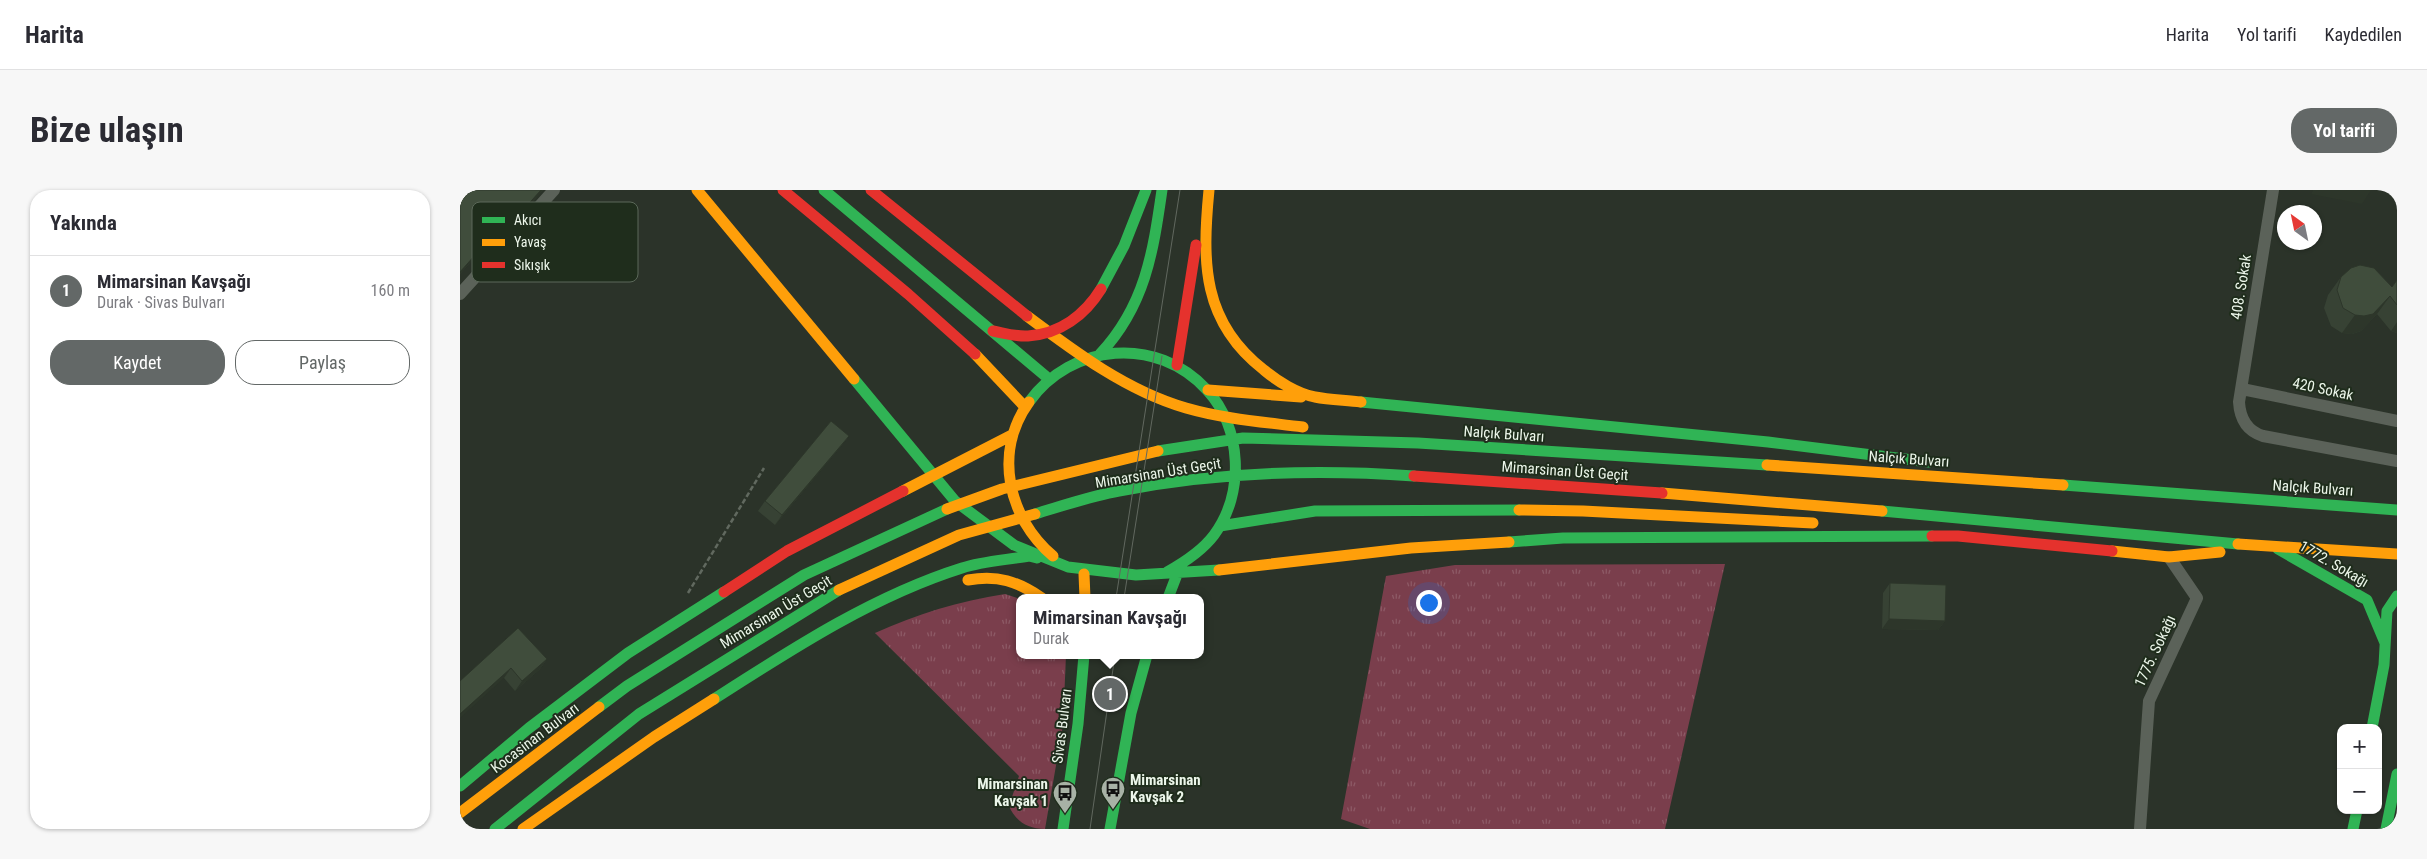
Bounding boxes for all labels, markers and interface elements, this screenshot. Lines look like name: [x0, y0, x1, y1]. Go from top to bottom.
text: Harita: [25, 21, 84, 49]
text: Harita: [2166, 24, 2209, 45]
text: Yol tarifi: [2237, 24, 2297, 45]
text: Kaydedilen: [2325, 24, 2402, 45]
button: Yol tarifi: [2291, 108, 2397, 153]
text: Bize ulaşın: [30, 110, 184, 151]
legend: [472, 202, 638, 282]
north arrow: [2277, 205, 2322, 250]
text: Yakında: [50, 211, 117, 235]
text: Akıcı: [514, 212, 541, 228]
text: Yavaş: [514, 234, 546, 250]
street label: 408. Sokak: [2227, 253, 2255, 321]
text: Sıkışık: [514, 257, 551, 273]
text: Mimarsinan Kavşağı: [97, 270, 251, 293]
text: 1: [62, 281, 70, 300]
text: 160 m: [371, 281, 410, 300]
text: Durak · Sivas Bulvarı: [97, 293, 225, 312]
button: Kaydet: [50, 340, 225, 385]
button: Paylaş: [235, 340, 410, 385]
street label: 420 Sokak: [2291, 374, 2355, 404]
street label: Nalçık Bulvarı: [1463, 422, 1545, 446]
street label: Nalçık Bulvarı: [1868, 447, 1950, 471]
street label: Mimarsinan Üst Geçit: [1094, 454, 1222, 492]
street label: Mimarsinan Üst Geçit: [1501, 458, 1629, 484]
street label: Nalçık Bulvarı: [2272, 476, 2354, 500]
street label: 1772. Sokağı: [2296, 537, 2372, 591]
street label: Mimarsinan Üst Geçit: [717, 572, 835, 652]
your location: [1416, 590, 1442, 616]
popup: [1016, 594, 1204, 659]
text: Mimarsinan Kavşağı: [1033, 606, 1187, 629]
street label: 1775. Sokağı: [2131, 612, 2179, 690]
text: Durak: [1033, 629, 1069, 648]
pin: 1: [1094, 675, 1126, 713]
street label: Sivas Bulvarı: [1048, 687, 1076, 765]
street label: Kocasinan Bulvarı: [487, 699, 583, 777]
map controls: [2337, 724, 2382, 814]
button: +: [2337, 724, 2382, 769]
button: −: [2337, 769, 2382, 814]
place label: Mimarsinan Kavşak 2: [1130, 771, 1201, 806]
place label: Mimarsinan Kavşak 1: [977, 775, 1048, 810]
bus stop icon: Mimarsinan Kavşak 2: [1100, 776, 1126, 810]
bus stop icon: Mimarsinan Kavşak 1: [1052, 780, 1078, 814]

